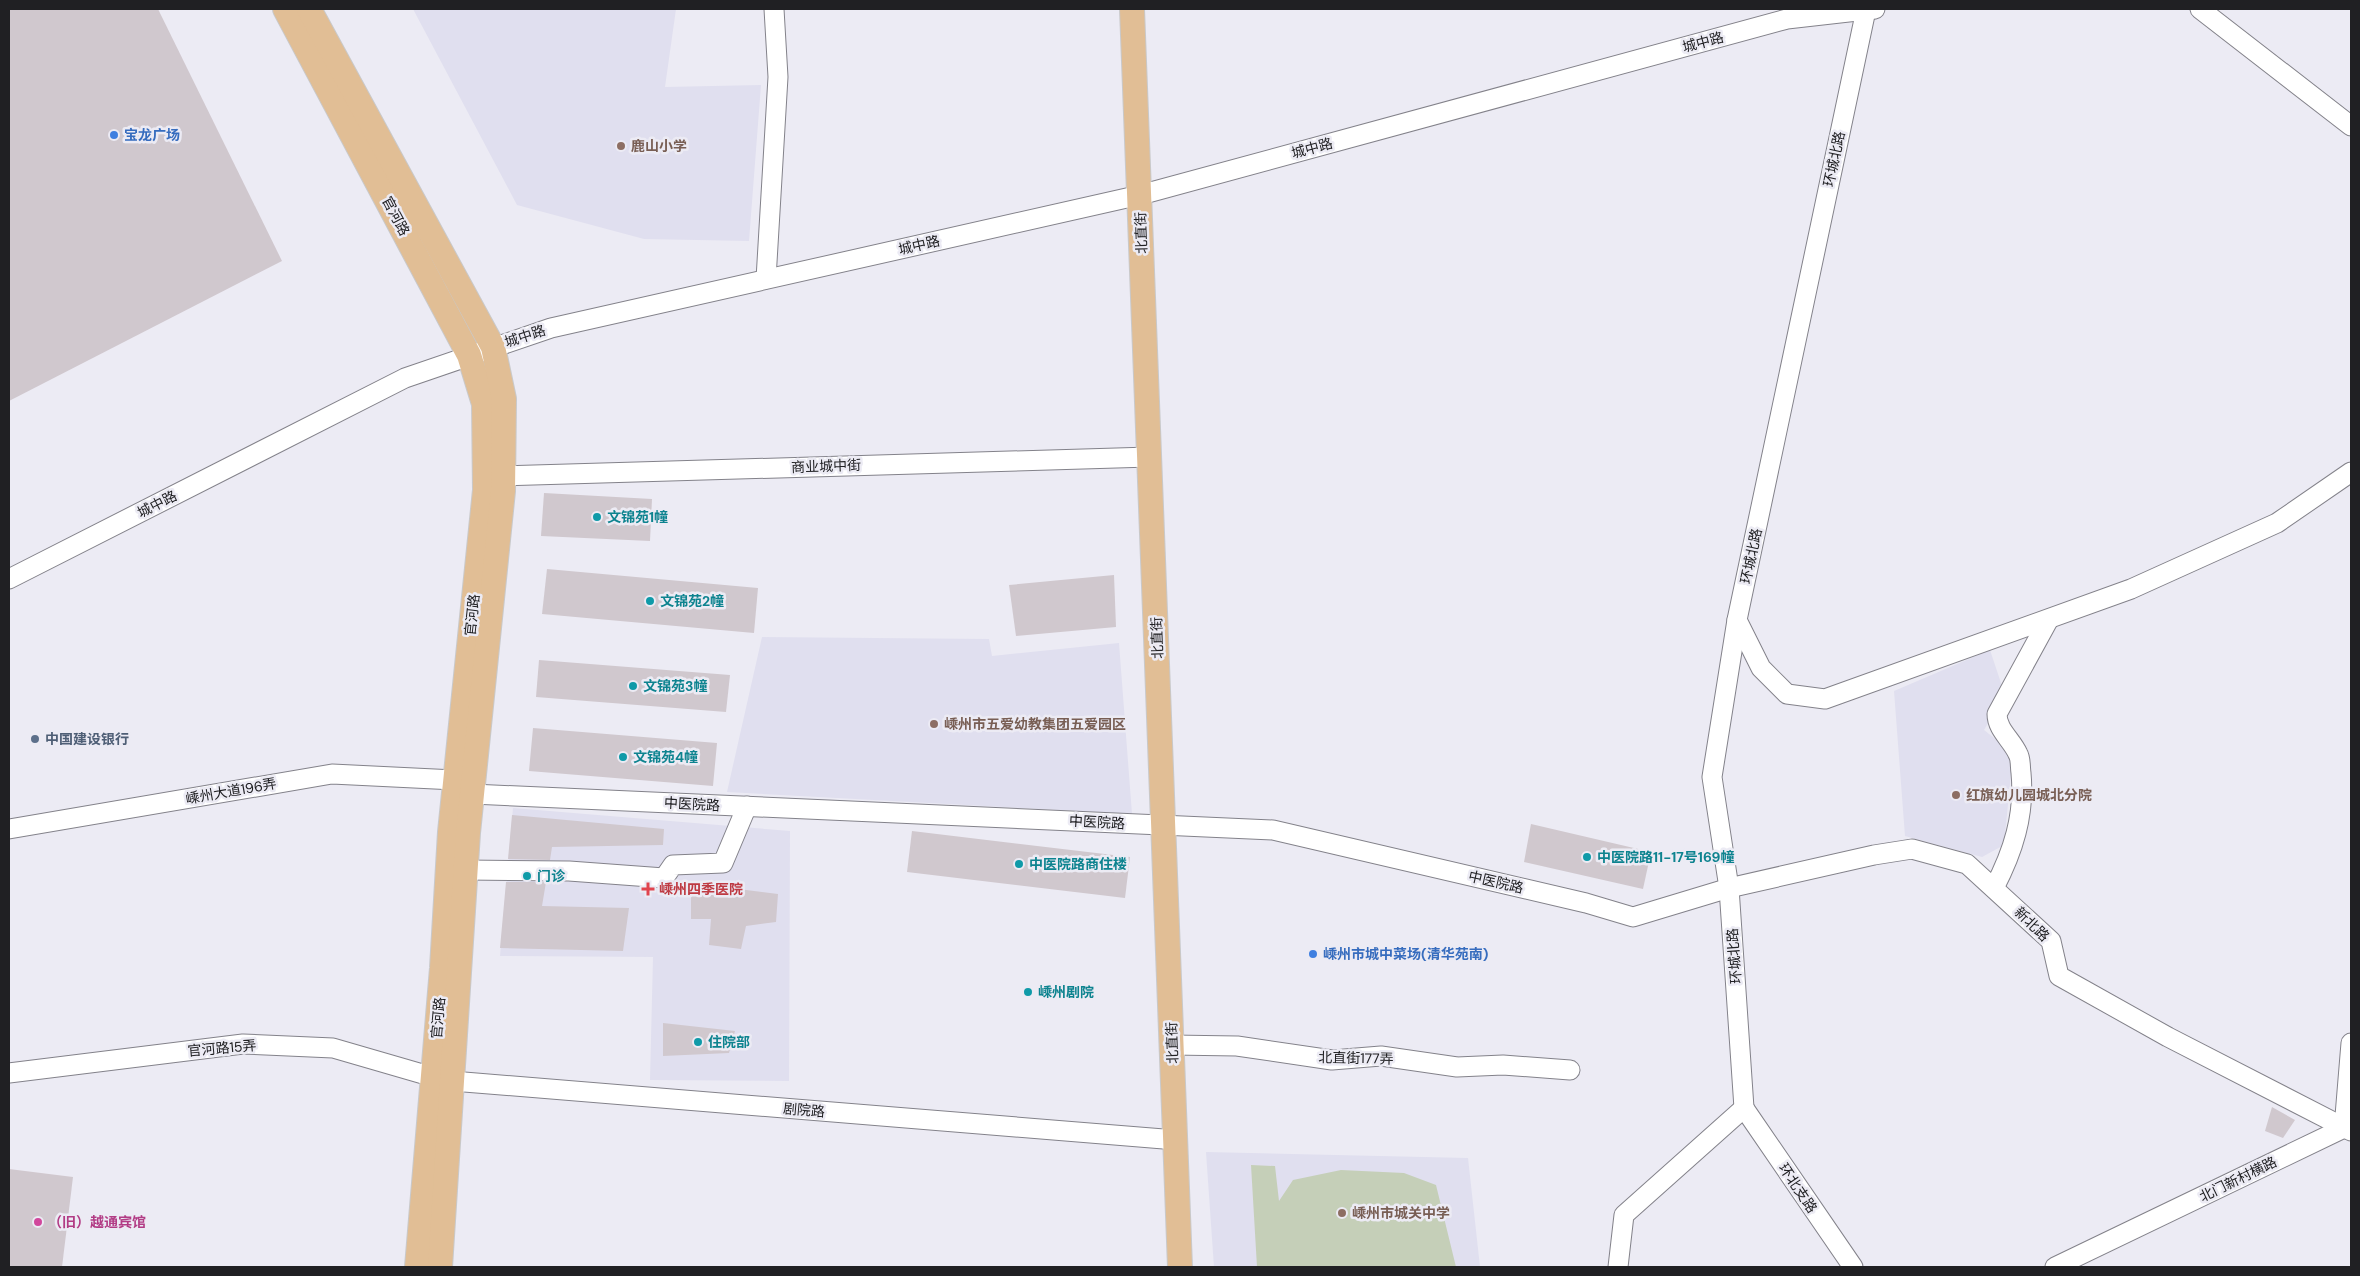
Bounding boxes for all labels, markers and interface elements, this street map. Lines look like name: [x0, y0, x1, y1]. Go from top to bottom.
street label: 城中路: [1680, 28, 1726, 56]
place label: 宝龙广场: [124, 126, 180, 144]
marker: 宝龙广场: [108, 129, 120, 141]
street label: 环城北路: [1819, 130, 1849, 188]
street label: 城中路: [1289, 134, 1335, 162]
place label: 鹿山小学: [631, 137, 687, 155]
marker: 鹿山小学: [615, 140, 627, 152]
street label: 官河路: [378, 193, 414, 239]
street label: 北直街: [1131, 212, 1151, 254]
street label: 城中路: [897, 232, 941, 258]
street label: 城中路: [502, 321, 548, 351]
street label: 商业城中街: [791, 456, 861, 476]
street label: 城中路: [134, 486, 180, 522]
place label: 文锦苑1幢: [607, 508, 668, 526]
marker: 文锦苑1幢: [591, 511, 603, 523]
street label: 环城北路: [1736, 527, 1766, 585]
place label: 文锦苑2幢: [660, 592, 724, 610]
street label: 官河路: [461, 593, 483, 637]
marker: 文锦苑2幢: [644, 595, 656, 607]
street label: 北直街: [1147, 617, 1167, 659]
place label: 文锦苑3幢: [643, 677, 707, 695]
marker: 文锦苑3幢: [627, 680, 639, 692]
place label: 嵊州市五爱幼教集团五爱园区: [944, 715, 1126, 733]
marker: 嵊州市五爱幼教集团五爱园区: [928, 718, 940, 730]
place label: 中国建设银行: [45, 730, 129, 748]
marker: 中国建设银行: [29, 733, 41, 745]
place label: 文锦苑4幢: [633, 748, 698, 766]
marker: 文锦苑4幢: [617, 751, 629, 763]
street label: 嵊州大道196弄: [184, 774, 278, 808]
place label: 红旗幼儿园城北分院: [1966, 786, 2092, 804]
marker: 红旗幼儿园城北分院: [1950, 789, 1962, 801]
street label: 中医院路: [664, 794, 720, 814]
street label: 中医院路: [1069, 812, 1125, 832]
place label: 中医院路11-17号169幢: [1597, 848, 1734, 866]
marker: 中医院路11-17号169幢: [1581, 851, 1593, 863]
place label: 中医院路商住楼: [1029, 855, 1127, 873]
marker: 中医院路商住楼: [1013, 858, 1025, 870]
place label: 门诊: [537, 867, 566, 885]
street label: 中医院路: [1467, 867, 1525, 897]
marker: 门诊: [521, 870, 533, 882]
place label: 嵊州四季医院: [659, 880, 743, 898]
marker: 嵊州四季医院: [641, 882, 655, 896]
street label: 新北路: [2011, 903, 2053, 945]
street label: 环城北路: [1723, 927, 1745, 985]
place label: 嵊州市城中菜场(清华苑南): [1323, 945, 1489, 963]
marker: 嵊州市城中菜场(清华苑南): [1307, 948, 1319, 960]
place label: 嵊州剧院: [1038, 983, 1094, 1001]
marker: 嵊州剧院: [1022, 986, 1034, 998]
street label: 官河路: [427, 996, 449, 1040]
street label: 北直街: [1162, 1022, 1182, 1064]
place label: 住院部: [708, 1033, 750, 1051]
street label: 官河路15弄: [187, 1036, 257, 1060]
marker: 住院部: [692, 1036, 704, 1048]
street label: 北直街177弄: [1318, 1048, 1394, 1068]
street label: 剧院路: [782, 1099, 826, 1121]
street label: 北门新村横路: [2196, 1152, 2280, 1206]
street label: 环北支路: [1775, 1160, 1821, 1216]
place label: 嵊州市城关中学: [1352, 1204, 1450, 1222]
marker: 嵊州市城关中学: [1336, 1207, 1348, 1219]
place label: （旧）越通宾馆: [48, 1213, 146, 1231]
marker: （旧）越通宾馆: [32, 1216, 44, 1228]

